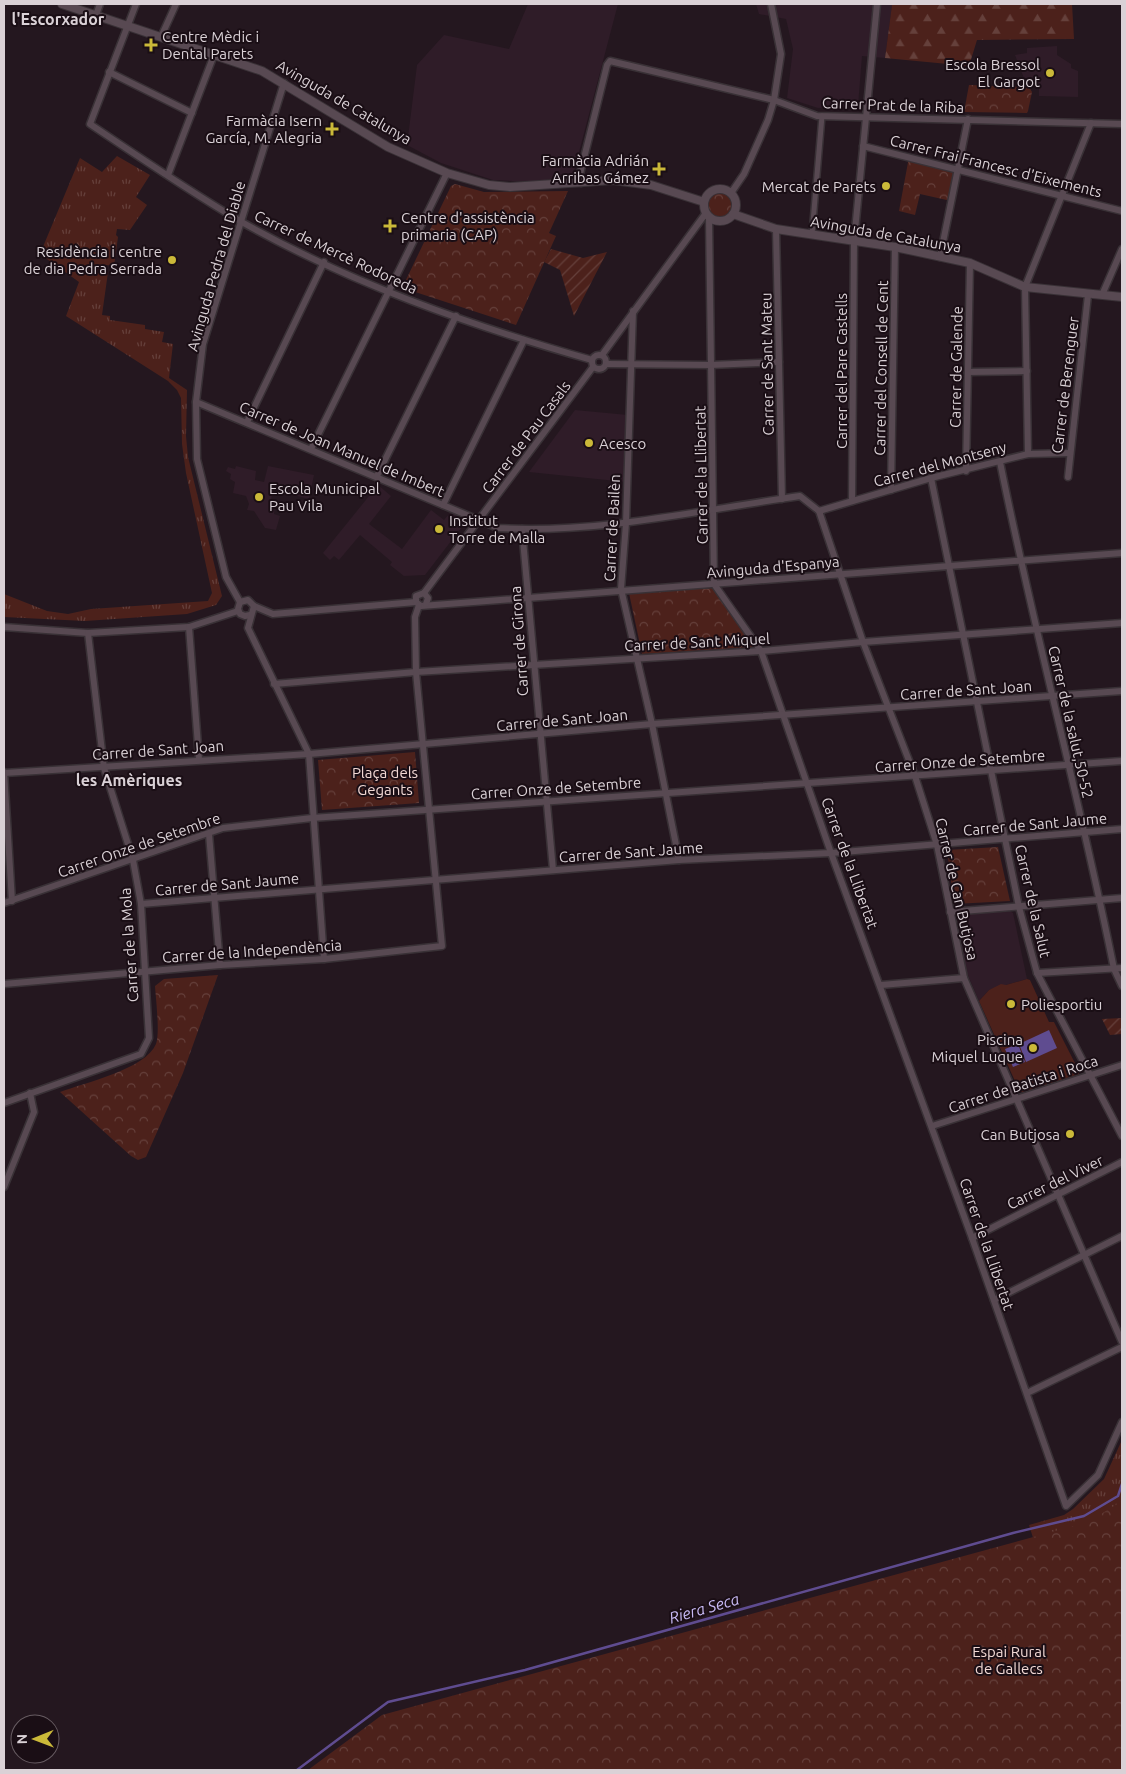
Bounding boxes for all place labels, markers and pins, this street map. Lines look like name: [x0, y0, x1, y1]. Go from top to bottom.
place label: Centre Mèdic i Dental Parets: [162, 28, 259, 62]
marker: Centre Mèdic i Dental Parets: [144, 38, 158, 52]
place label: Escola Bressol El Gargot: [945, 56, 1040, 90]
marker: Escola Bressol El Gargot: [1044, 67, 1056, 79]
place label: Farmàcia Isern García, M. Alegria: [205, 112, 322, 146]
marker: Farmàcia Isern García, M. Alegria: [326, 123, 338, 135]
place label: Farmàcia Adrián Arribas Gámez: [542, 152, 649, 186]
marker: Farmàcia Adrián Arribas Gámez: [653, 163, 665, 175]
place label: Mercat de Parets: [762, 178, 876, 195]
marker: Mercat de Parets: [880, 180, 892, 192]
place label: Centre d'assistència primaria (CAP): [401, 209, 535, 243]
marker: Centre d'assistència primaria (CAP): [383, 219, 397, 233]
place label: Residència i centre de dia Pedra Serrada: [24, 243, 162, 277]
marker: Residència i centre de dia Pedra Serrada: [166, 254, 178, 266]
place label: Acesco: [599, 435, 646, 452]
marker: Acesco: [583, 437, 595, 449]
place label: Escola Municipal Pau Vila: [269, 480, 380, 514]
marker: Escola Municipal Pau Vila: [253, 491, 265, 503]
place label: Institut Torre de Malla: [449, 512, 545, 546]
marker: Institut Torre de Malla: [433, 523, 445, 535]
place label: Poliesportiu: [1021, 996, 1102, 1013]
marker: Poliesportiu: [1005, 998, 1017, 1010]
place label: Piscina Miquel Luque: [932, 1031, 1023, 1065]
marker: Piscina Miquel Luque: [1027, 1042, 1039, 1054]
place label: Can Butjosa: [980, 1126, 1060, 1143]
marker: Can Butjosa: [1064, 1128, 1076, 1140]

